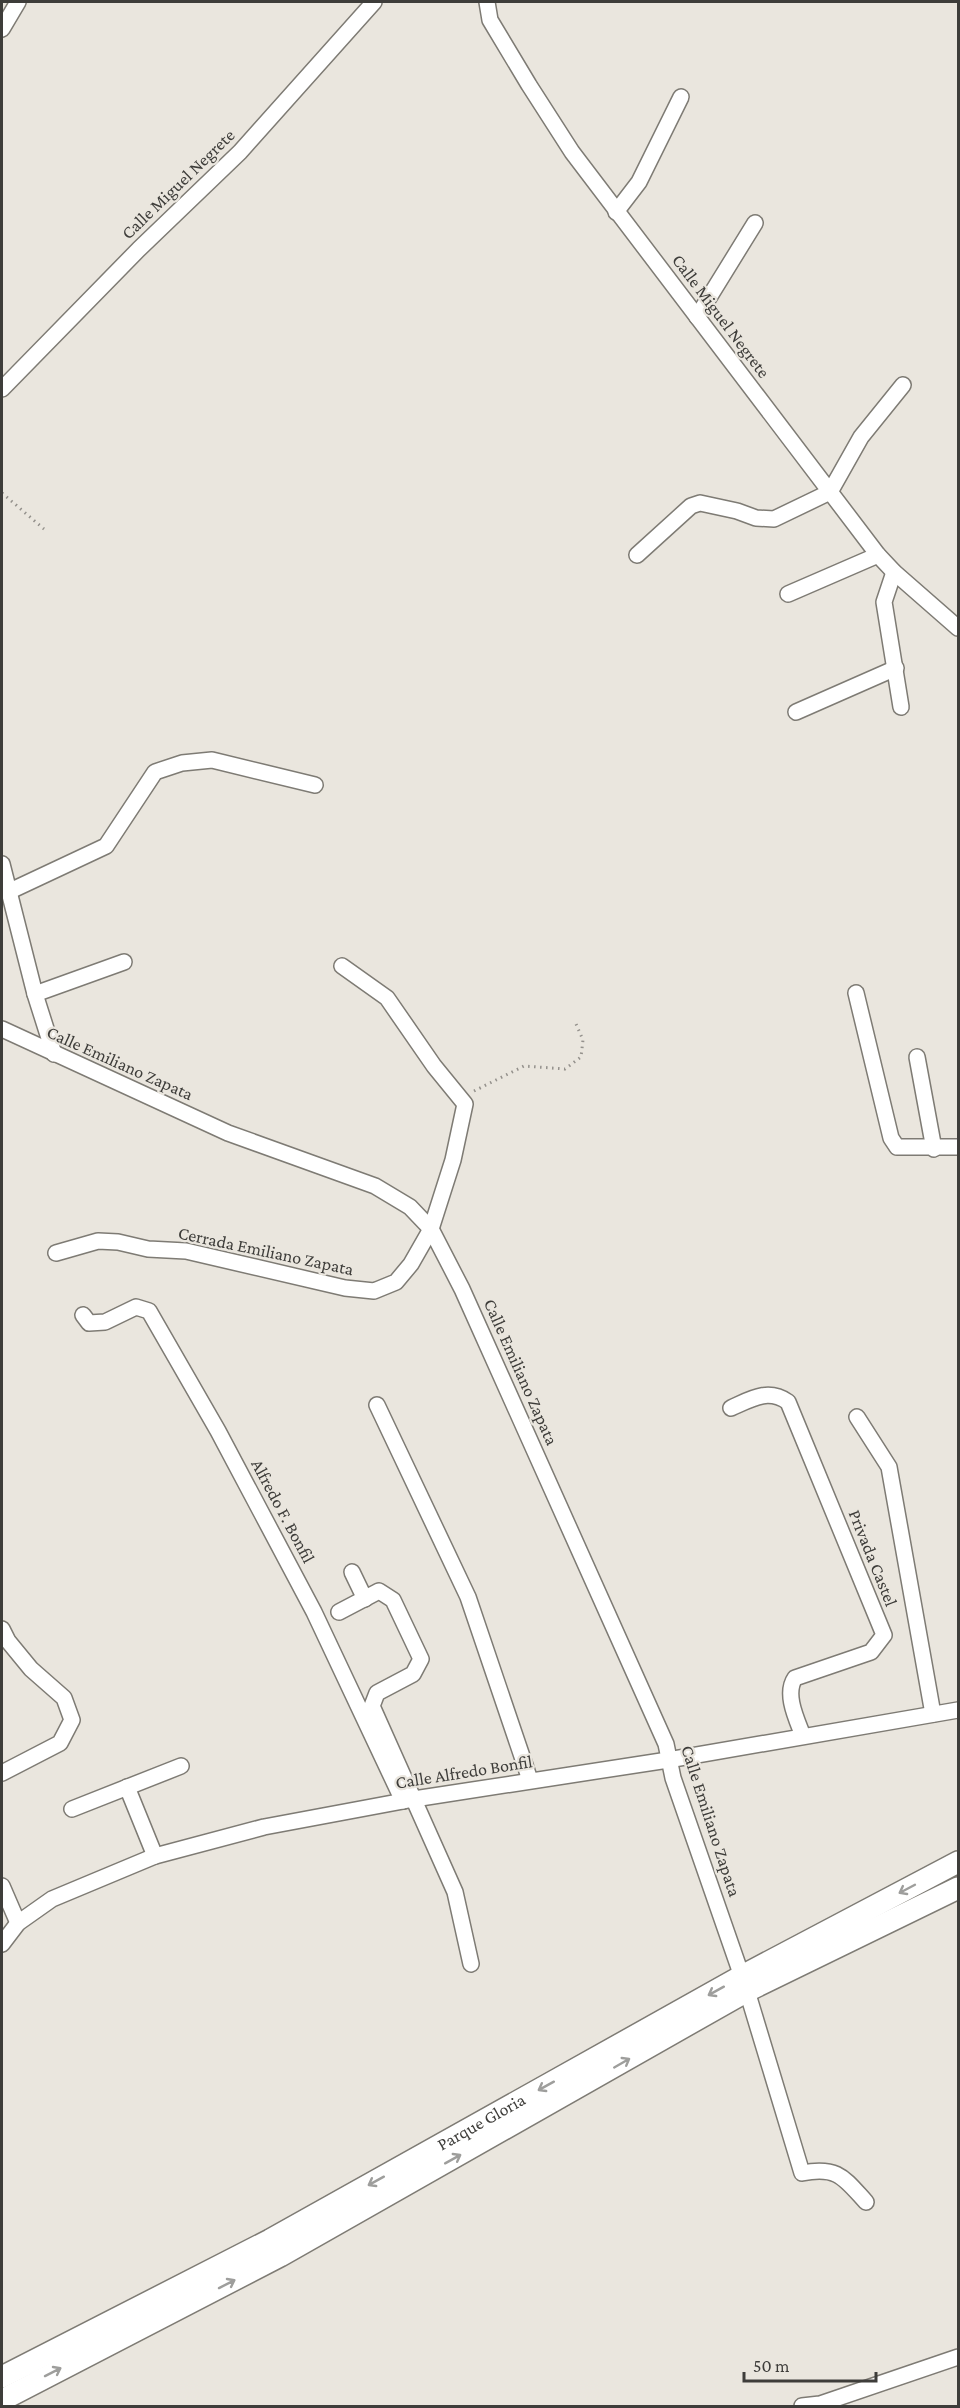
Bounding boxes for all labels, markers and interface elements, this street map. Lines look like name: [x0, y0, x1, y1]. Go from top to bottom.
street label: Calle Miguel Negrete: [117, 125, 239, 243]
street label: Calle Miguel Negrete: [668, 250, 774, 382]
street label: Calle Emiliano Zapata: [44, 1022, 196, 1104]
street label: Cerrada Emiliano Zapata: [176, 1223, 356, 1279]
street label: Calle Emiliano Zapata: [480, 1296, 562, 1448]
street label: Alfredo F. Bonfil: [247, 1456, 319, 1567]
street label: Privada Castel: [845, 1507, 902, 1609]
street label: Calle Emiliano Zapata: [677, 1743, 745, 1899]
street label: Calle Alfredo Bonfil: [394, 1751, 534, 1793]
one-way arrow: [898, 1884, 916, 1895]
one-way arrow: [708, 1985, 725, 1997]
one-way arrow: [613, 2057, 631, 2068]
one-way arrow: [538, 2080, 555, 2092]
street label: Parque Gloria: [434, 2089, 529, 2154]
one-way arrow: [444, 2153, 461, 2165]
one-way arrow: [368, 2175, 385, 2187]
one-way arrow: [217, 2277, 235, 2289]
scale bar: [744, 2345, 876, 2383]
text: 50 m: [753, 2356, 790, 2376]
one-way arrow: [44, 2366, 61, 2378]

